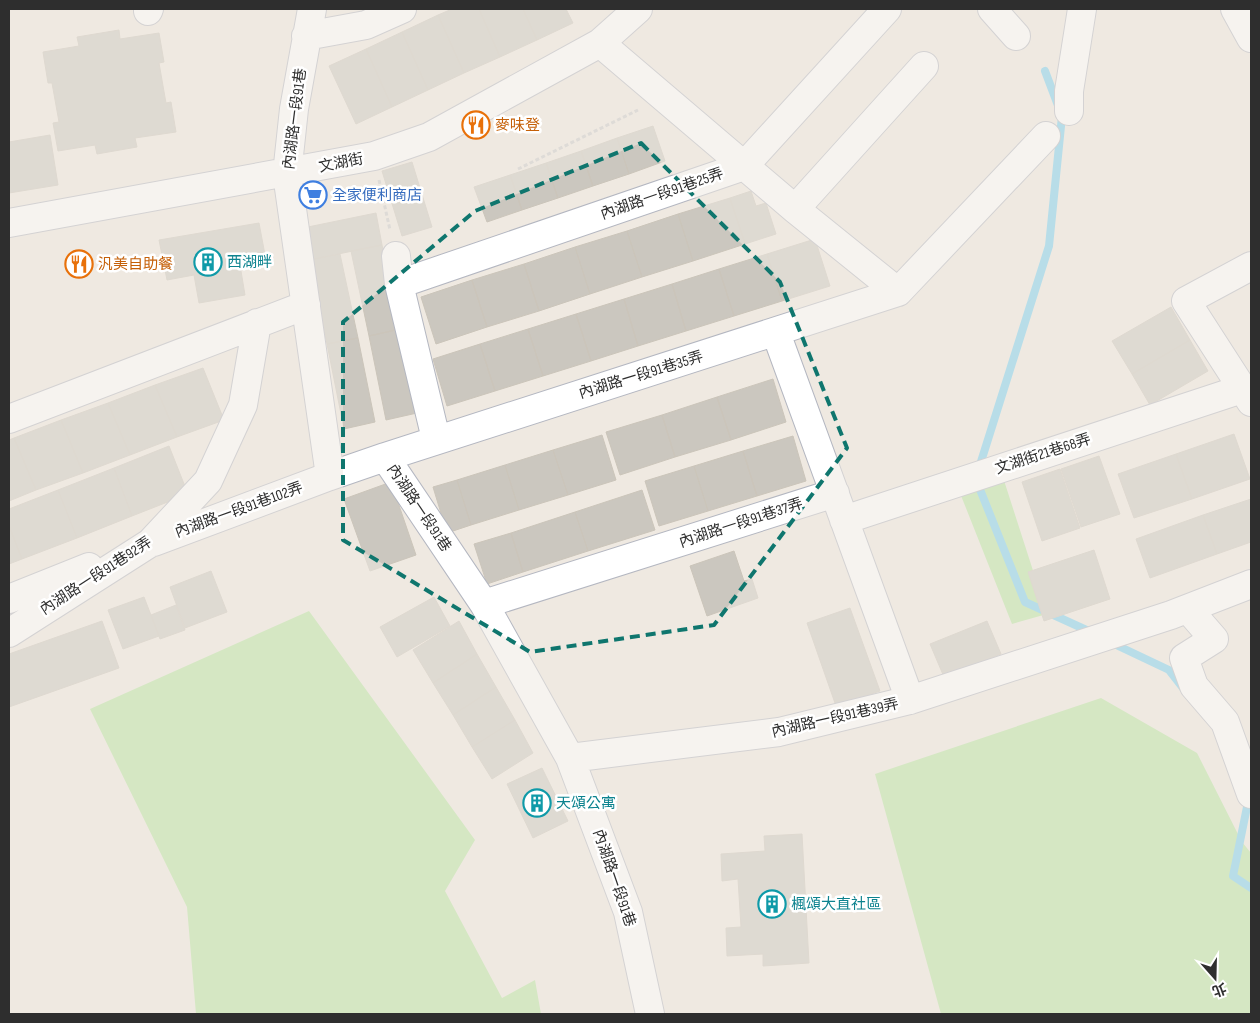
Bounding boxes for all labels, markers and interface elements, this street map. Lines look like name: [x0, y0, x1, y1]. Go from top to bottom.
street label: 內湖路一段91巷: [279, 67, 311, 171]
restaurant icon: 麥味登: [461, 110, 491, 140]
place label: 麥味登: [495, 116, 540, 135]
street label: 文湖街: [317, 149, 365, 177]
street label: 內湖路一段91巷25弄: [598, 164, 726, 224]
supermarket icon: 全家便利商店: [298, 180, 328, 210]
place label: 全家便利商店: [332, 186, 422, 205]
building icon: 西湖畔: [193, 247, 223, 277]
restaurant icon: 汎美自助餐: [64, 249, 94, 279]
place label: 西湖畔: [227, 253, 272, 272]
place label: 汎美自助餐: [98, 255, 173, 274]
street label: 內湖路一段91巷35弄: [576, 347, 706, 403]
street label: 文湖街21巷68弄: [993, 430, 1093, 478]
street label: 內湖路一段91巷: [383, 460, 455, 556]
street label: 內湖路一段91巷102弄: [172, 478, 306, 542]
street label: 內湖路一段91巷37弄: [677, 494, 805, 552]
street label: 內湖路一段91巷92弄: [36, 533, 156, 619]
street label: 內湖路一段91巷39弄: [770, 694, 900, 742]
building icon: 天頌公寓: [522, 788, 552, 818]
place label: 天頌公寓: [556, 794, 616, 813]
street label: 內湖路一段91巷: [588, 827, 640, 929]
building icon: 楓頌大直社區: [757, 889, 787, 919]
place label: 楓頌大直社區: [791, 895, 881, 914]
north arrow: [1190, 953, 1240, 1003]
text: 北: [1210, 979, 1229, 1000]

